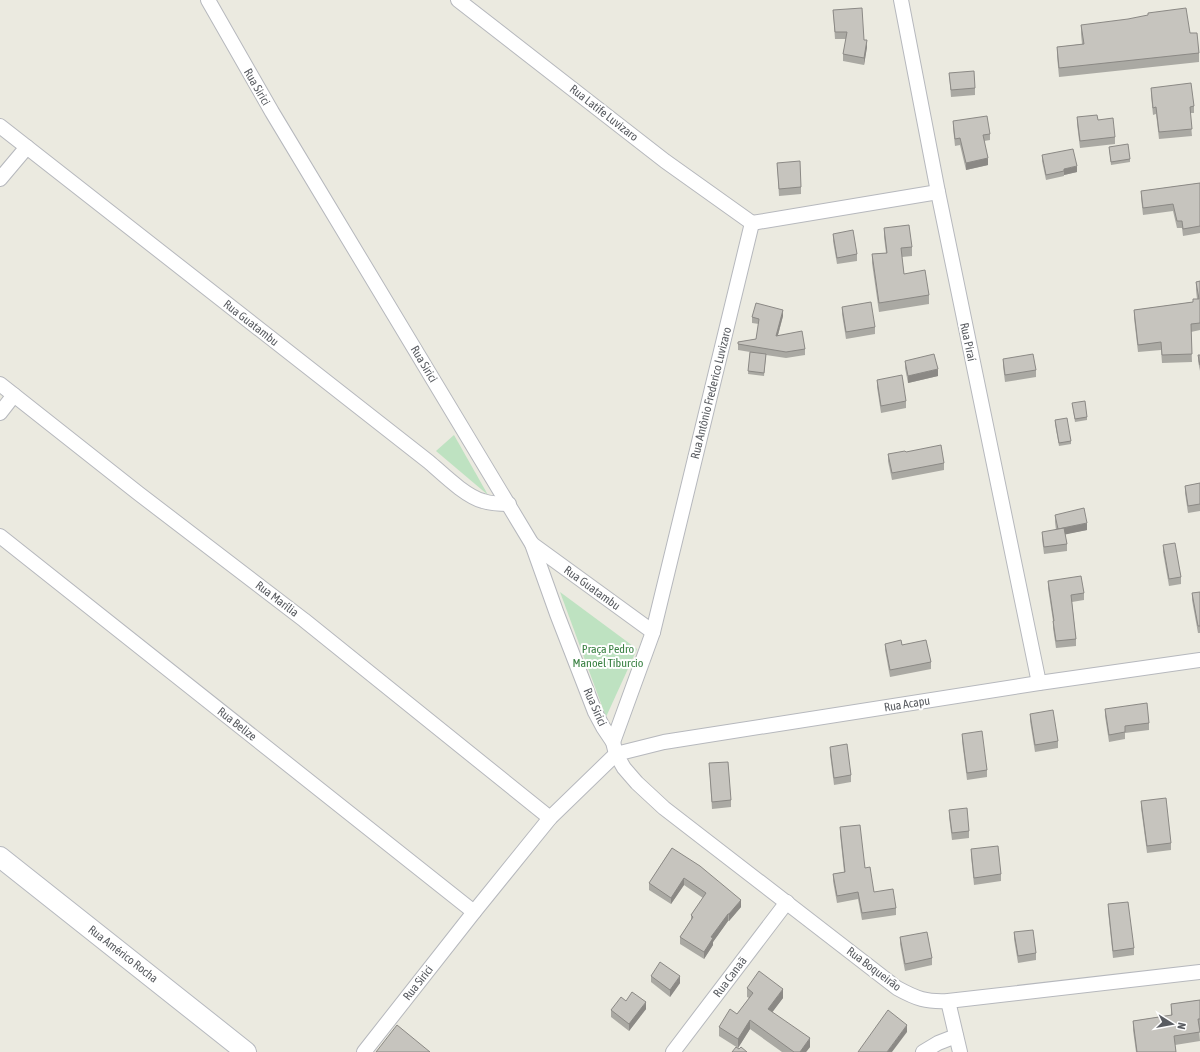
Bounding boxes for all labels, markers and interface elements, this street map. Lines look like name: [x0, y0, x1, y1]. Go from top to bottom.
street label: Rua Sirici: [241, 66, 273, 108]
street label: Rua Latife Luvizaro: [567, 82, 641, 144]
street label: Rua Guatambu: [221, 297, 281, 349]
street label: Rua Piraí: [957, 321, 979, 363]
street label: Rua Antônio Frederico Luvizaro: [688, 325, 734, 460]
street label: Rua Sirici: [408, 343, 440, 385]
street label: Rua Guatambu: [561, 563, 623, 613]
street label: Rua Marília: [253, 578, 301, 620]
park label: Praça Pedro Manoel Tiburcio: [572, 642, 644, 670]
street label: Rua Sirici: [580, 686, 610, 728]
street label: Rua Acapu: [883, 693, 931, 715]
street label: Rua Belize: [215, 704, 259, 744]
street label: Rua Américo Rocha: [85, 922, 161, 986]
street label: Rua Boqueirão: [844, 944, 904, 994]
street label: Rua Canaã: [710, 954, 750, 1000]
street label: Rua Sirici: [400, 963, 436, 1003]
north arrow: [1152, 1004, 1192, 1044]
text: N: [1175, 1022, 1188, 1030]

